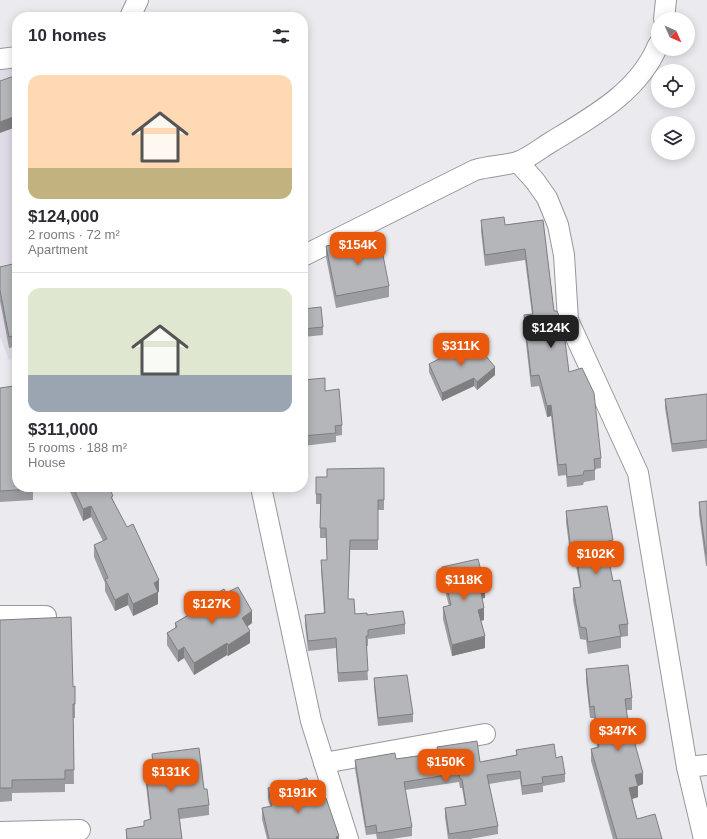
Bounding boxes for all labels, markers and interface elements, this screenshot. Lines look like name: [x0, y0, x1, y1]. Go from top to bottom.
north arrow: [651, 12, 695, 56]
map controls: [651, 12, 695, 160]
icon: filters: [270, 25, 292, 47]
text: 10 homes: [28, 26, 106, 45]
button: locate: [651, 64, 695, 108]
icon: home: [124, 101, 196, 173]
button: layers: [651, 116, 695, 160]
text: $124,000: [28, 207, 99, 226]
text: 2 rooms · 72 m²: [28, 227, 120, 242]
pin: $154K: [330, 232, 386, 266]
text: $154K: [339, 237, 377, 252]
text: Apartment: [28, 242, 88, 257]
icon: home: [124, 314, 196, 386]
pin: $124K: [523, 315, 579, 349]
text: $124K: [532, 320, 570, 335]
pin: $311K: [433, 333, 489, 367]
text: $311K: [442, 338, 480, 353]
text: $311,000: [28, 420, 98, 439]
text: 5 rooms · 188 m²: [28, 440, 127, 455]
text: House: [28, 455, 66, 470]
pin: $102K: [568, 541, 624, 575]
text: $102K: [577, 546, 615, 561]
pin: $118K: [436, 567, 492, 601]
text: $118K: [445, 572, 483, 587]
pin: $127K: [184, 591, 240, 625]
text: $127K: [193, 596, 231, 611]
pin: $347K: [590, 718, 646, 752]
text: $347K: [599, 723, 637, 738]
pin: $150K: [418, 749, 474, 783]
text: $150K: [427, 754, 465, 769]
pin: $131K: [143, 759, 199, 793]
text: $131K: [152, 764, 190, 779]
pin: $191K: [270, 780, 326, 814]
text: $191K: [279, 785, 317, 800]

